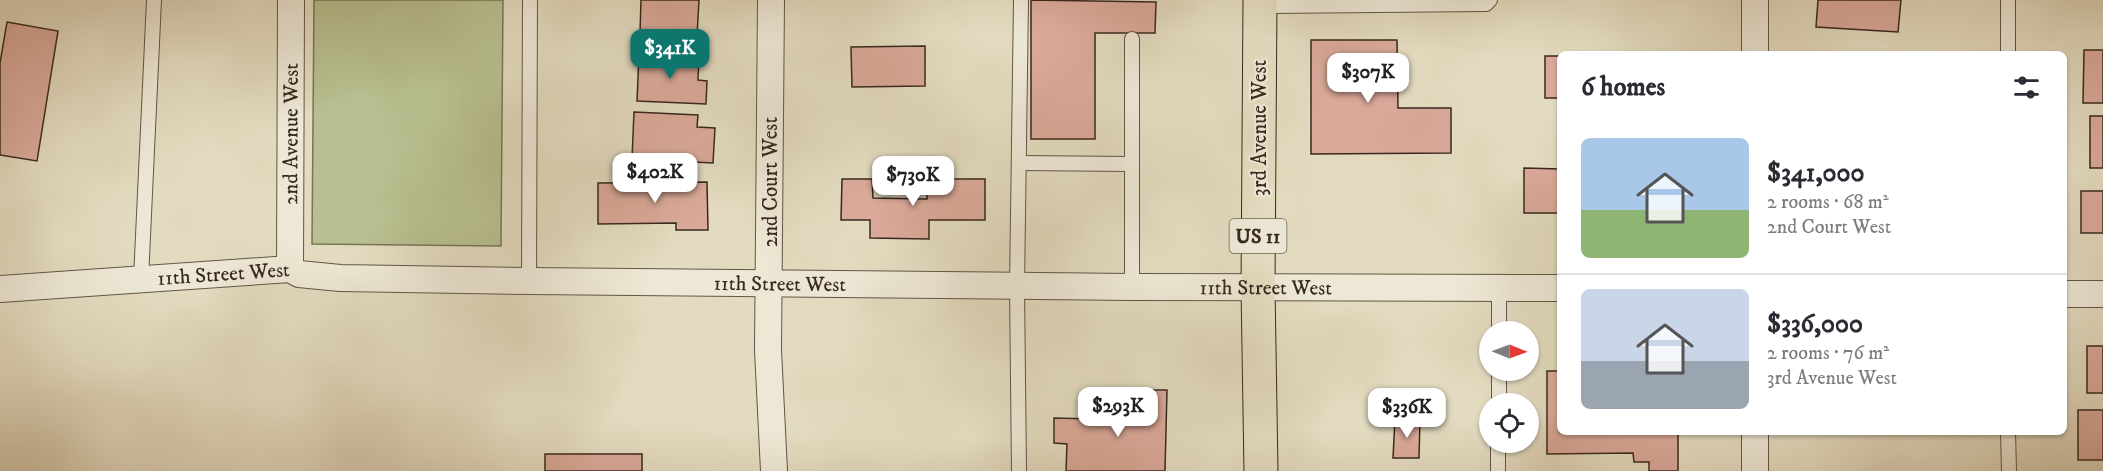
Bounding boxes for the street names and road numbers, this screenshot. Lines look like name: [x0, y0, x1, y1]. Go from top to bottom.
street label: 3rd Avenue West: [1247, 60, 1273, 196]
street label: 2nd Avenue West: [278, 63, 305, 205]
street label: 2nd Court West: [758, 117, 784, 247]
road number: US 11: [1230, 219, 1286, 253]
street label: 11th Street West: [156, 257, 291, 292]
street label: 11th Street West: [713, 271, 846, 298]
street label: 11th Street West: [1199, 275, 1332, 301]

